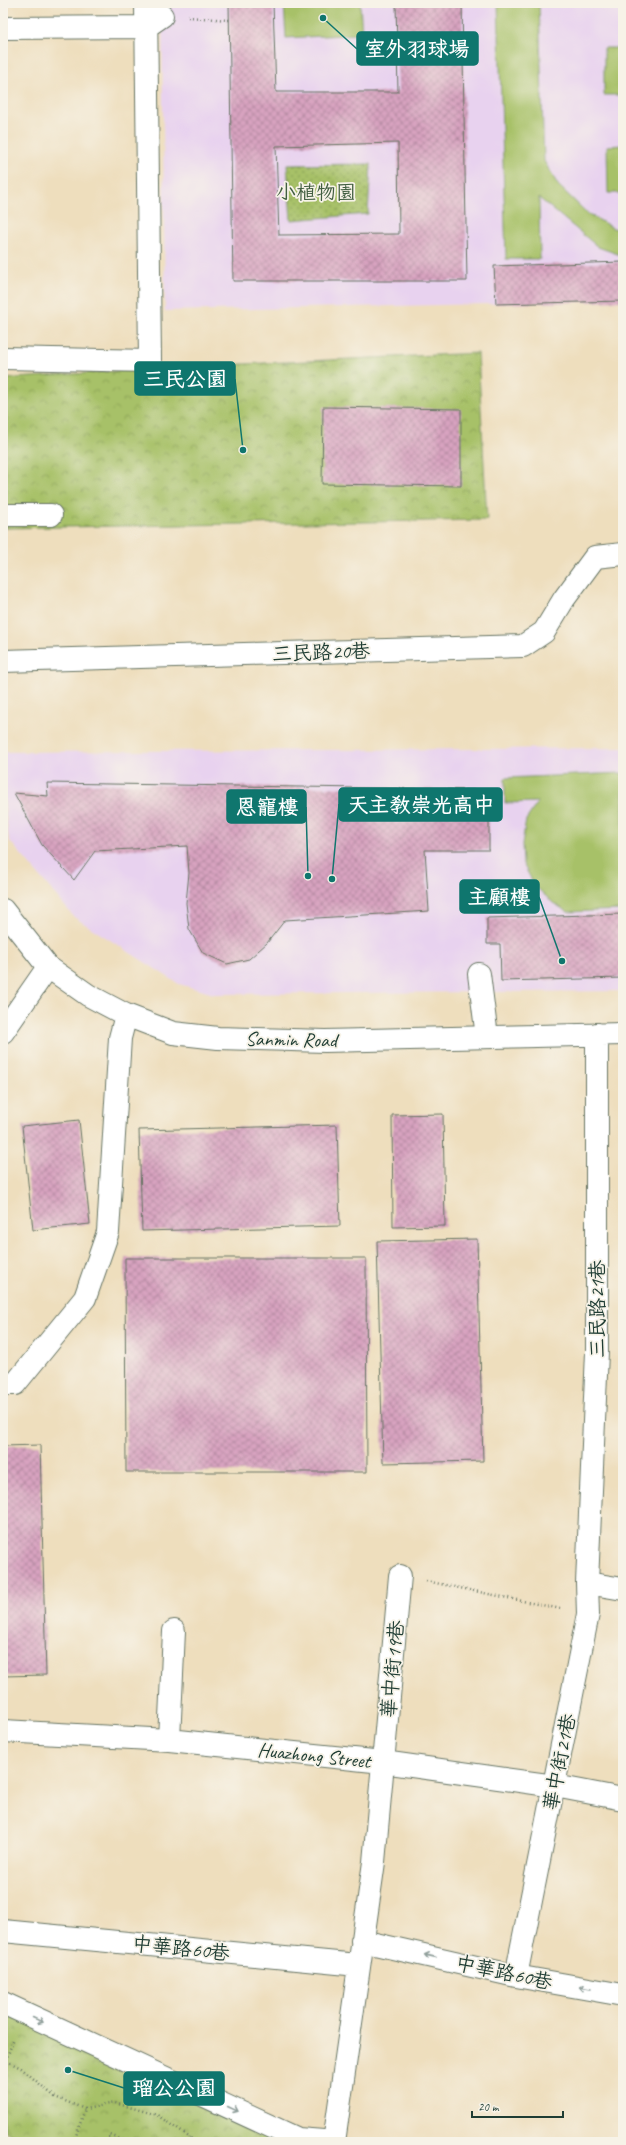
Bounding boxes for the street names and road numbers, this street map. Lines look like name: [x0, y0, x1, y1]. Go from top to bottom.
street label: 三民路20巷: [272, 638, 371, 667]
street label: Sanmin Road: [245, 1026, 340, 1053]
street label: 三民路21巷: [585, 1259, 610, 1358]
street label: 華中街19巷: [376, 1618, 409, 1719]
street label: 華中街21巷: [538, 1711, 581, 1813]
street label: Huazhong Street: [256, 1737, 374, 1774]
street label: 中華路60巷: [131, 1931, 232, 1966]
street label: 中華路60巷: [453, 1950, 555, 1995]

